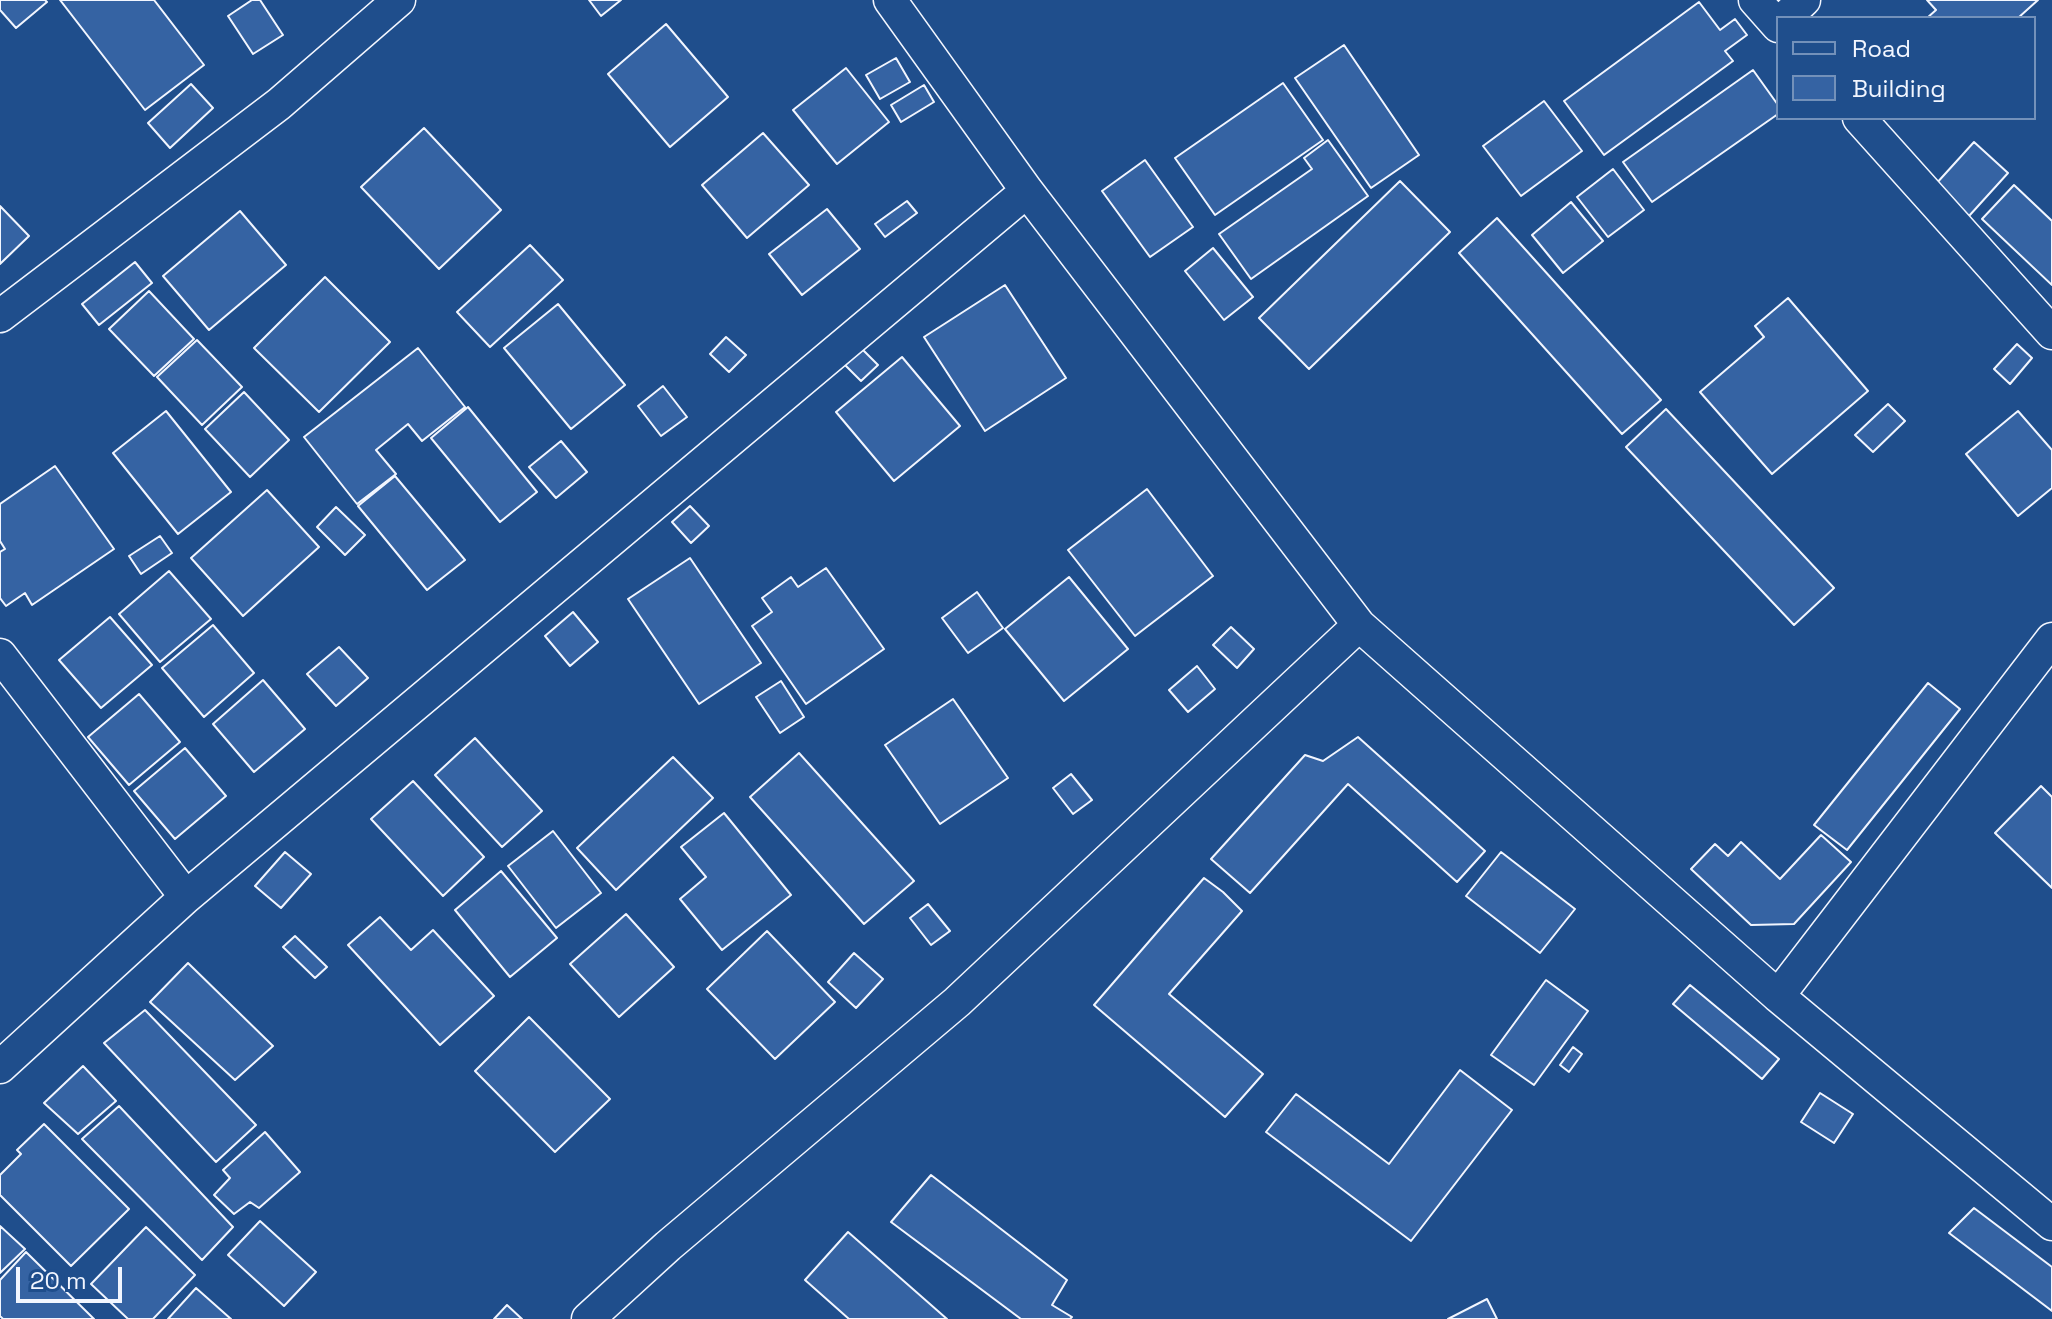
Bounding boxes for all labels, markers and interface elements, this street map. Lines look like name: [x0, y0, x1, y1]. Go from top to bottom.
legend: [1776, 16, 2036, 120]
text: Road: [1852, 33, 1911, 64]
text: Building: [1852, 73, 1946, 104]
scale bar: [20, 1251, 126, 1301]
text: 20 m: [30, 1265, 87, 1296]

